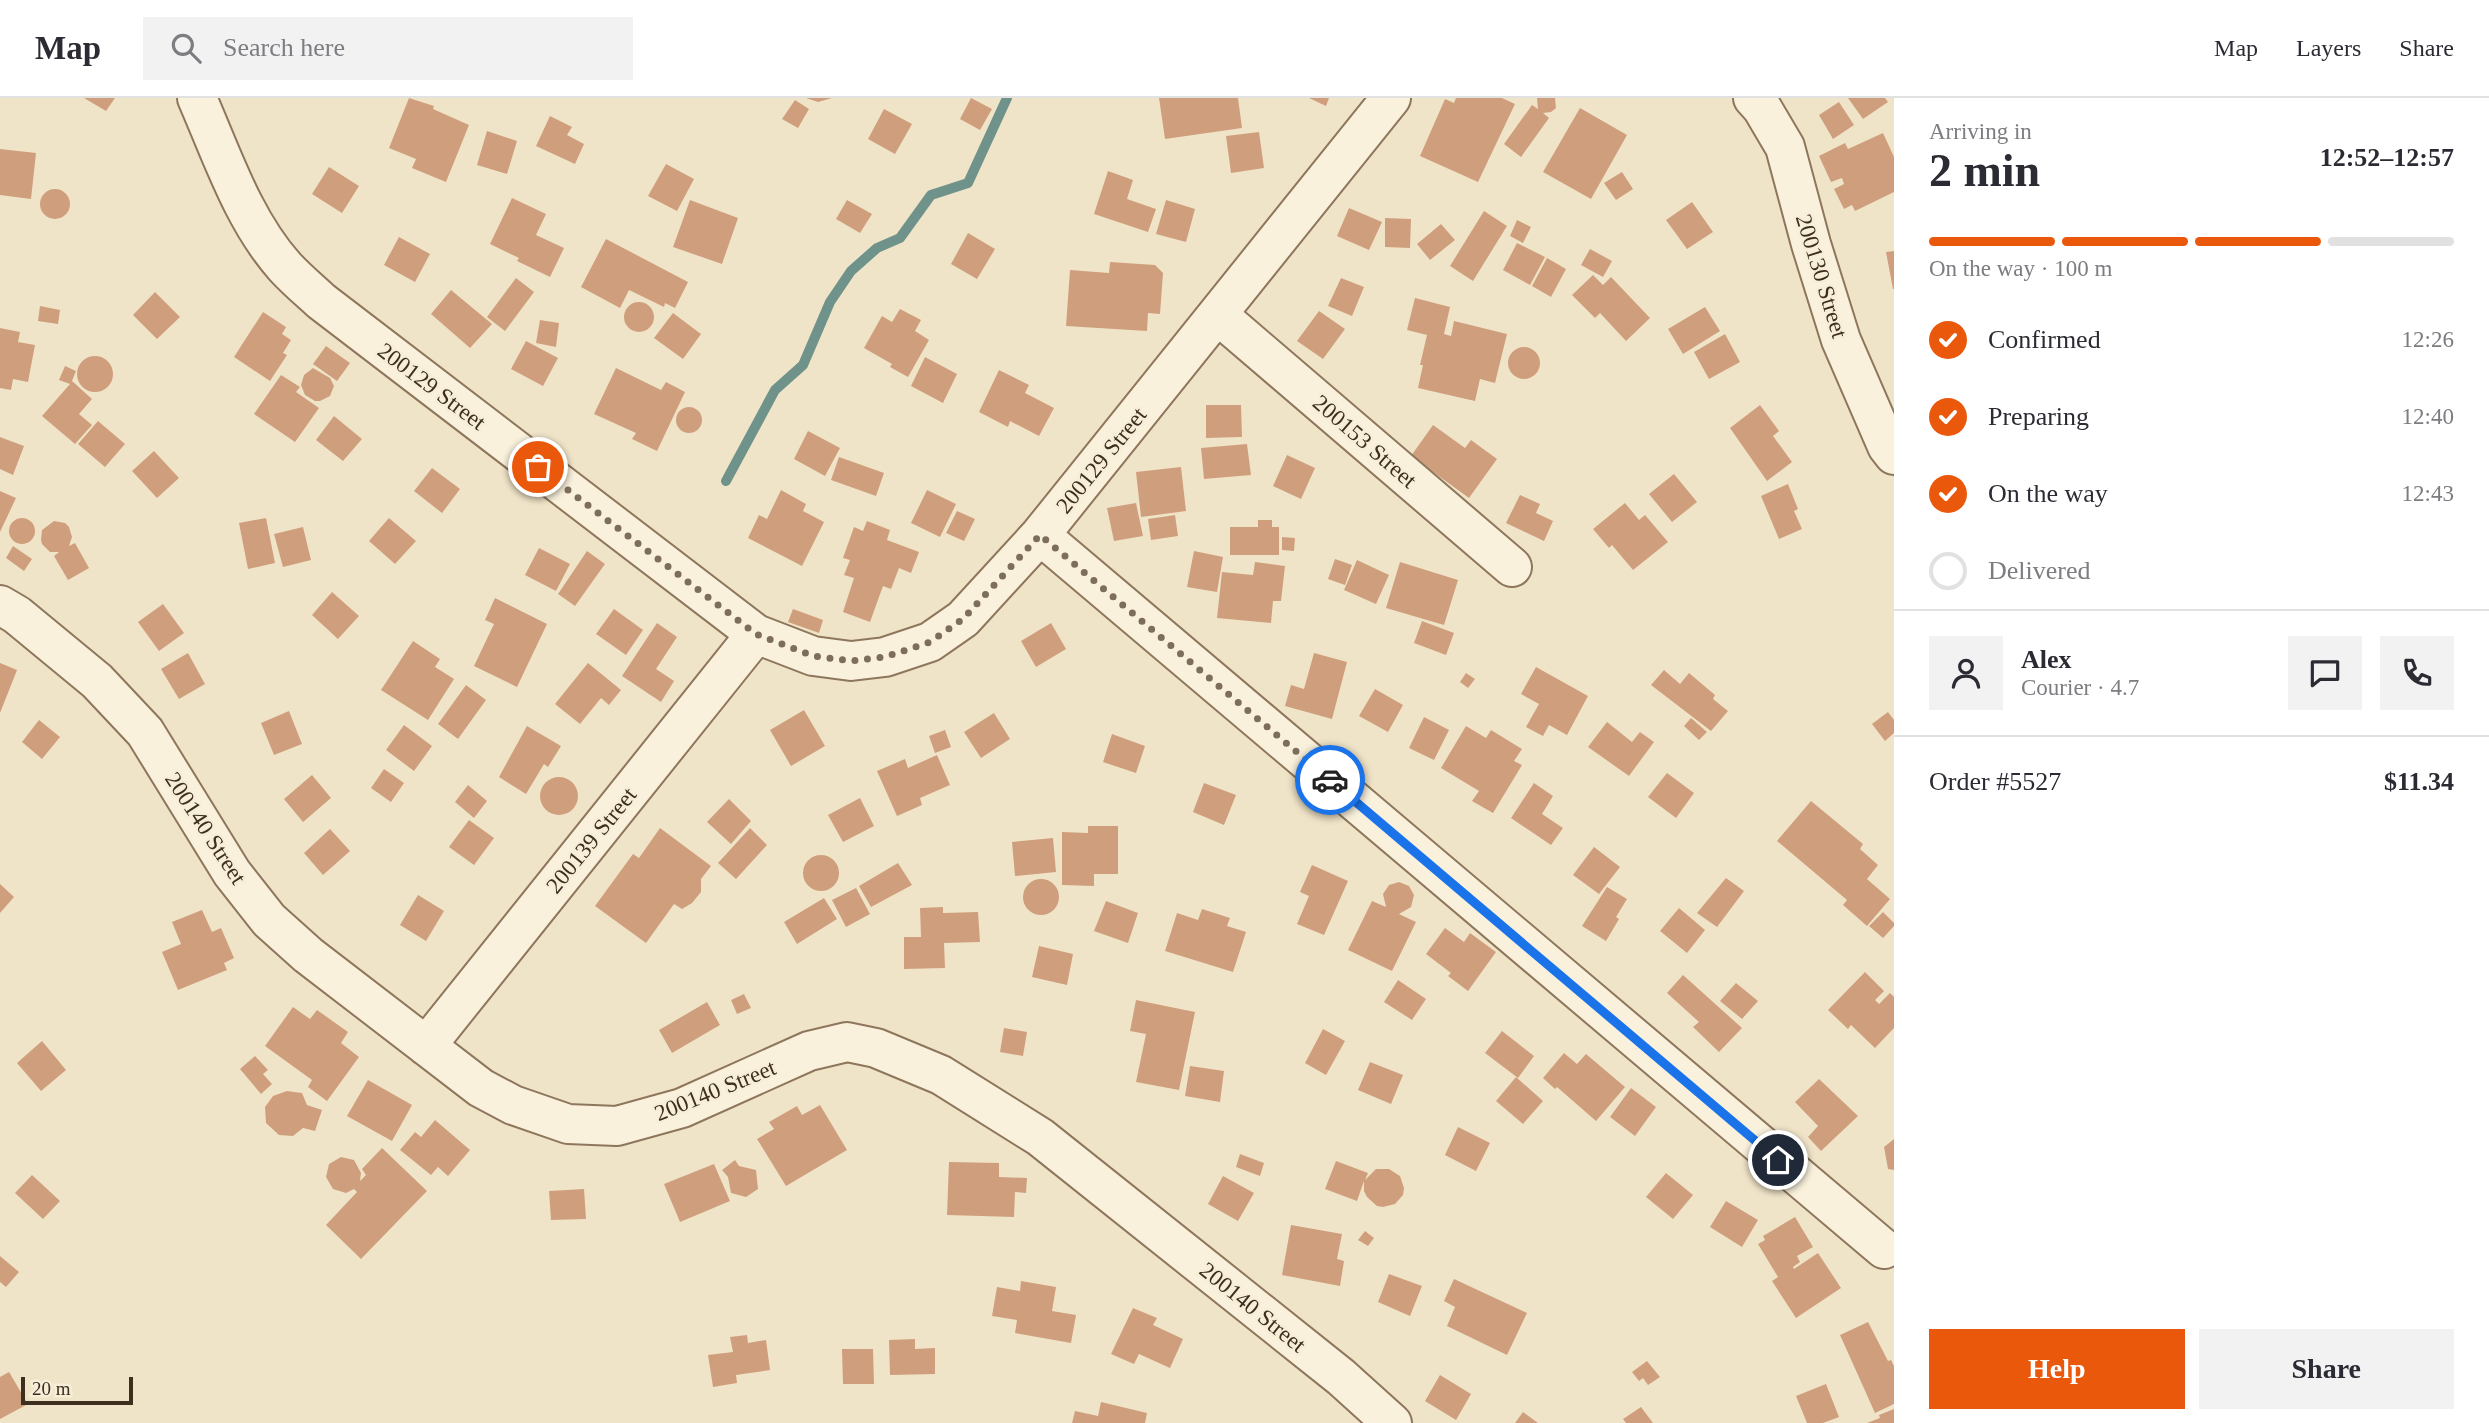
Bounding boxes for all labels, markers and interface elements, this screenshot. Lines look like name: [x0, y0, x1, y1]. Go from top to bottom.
search box: [143, 17, 633, 80]
icon: search: [167, 29, 205, 67]
text: Map: [35, 30, 101, 66]
text: Search here: [223, 33, 345, 62]
text: Map: [2214, 35, 2258, 61]
text: Layers: [2296, 35, 2361, 61]
text: Share: [2399, 35, 2454, 61]
text: Arriving in: [1929, 119, 2032, 144]
text: 12:52–12:57: [2320, 143, 2454, 172]
text: 2 min: [1929, 145, 2040, 196]
street label: 200130 Street: [1791, 211, 1852, 342]
text: On the way · 100 m: [1929, 256, 2112, 281]
icon: check: [1929, 321, 1967, 359]
text: Confirmed: [1988, 325, 2101, 354]
text: 12:26: [2402, 327, 2454, 352]
street label: 200129 Street: [373, 338, 491, 435]
street label: 200153 Street: [1308, 390, 1422, 493]
icon: check: [1929, 398, 1967, 436]
street label: 200129 Street: [1051, 402, 1152, 518]
text: Preparing: [1988, 402, 2089, 431]
text: 12:40: [2402, 404, 2454, 429]
pin: [508, 437, 568, 497]
icon: bag: [519, 448, 557, 486]
icon: check: [1929, 475, 1967, 513]
text: On the way: [1988, 479, 2108, 508]
text: 12:43: [2402, 481, 2454, 506]
text: Delivered: [1988, 556, 2091, 585]
button: person: [1929, 636, 2003, 710]
button: chat: [2288, 636, 2362, 710]
button: phone: [2380, 636, 2454, 710]
text: Alex: [2021, 645, 2072, 674]
text: Courier · 4.7: [2021, 675, 2139, 700]
courier: [1295, 745, 1365, 815]
icon: car: [1311, 761, 1349, 799]
text: Order #5527: [1929, 767, 2061, 796]
text: $11.34: [2384, 767, 2454, 796]
street label: 200140 Street: [160, 768, 251, 889]
street label: 200139 Street: [541, 782, 642, 898]
street label: 200140 Street: [651, 1055, 780, 1126]
pin: [1748, 1130, 1808, 1190]
icon: home: [1759, 1141, 1797, 1179]
street label: 200140 Street: [1195, 1257, 1311, 1358]
button: Help: [1929, 1329, 2185, 1409]
button: Share: [2199, 1329, 2454, 1409]
scale bar: [21, 1374, 133, 1406]
text: 20 m: [32, 1378, 71, 1399]

